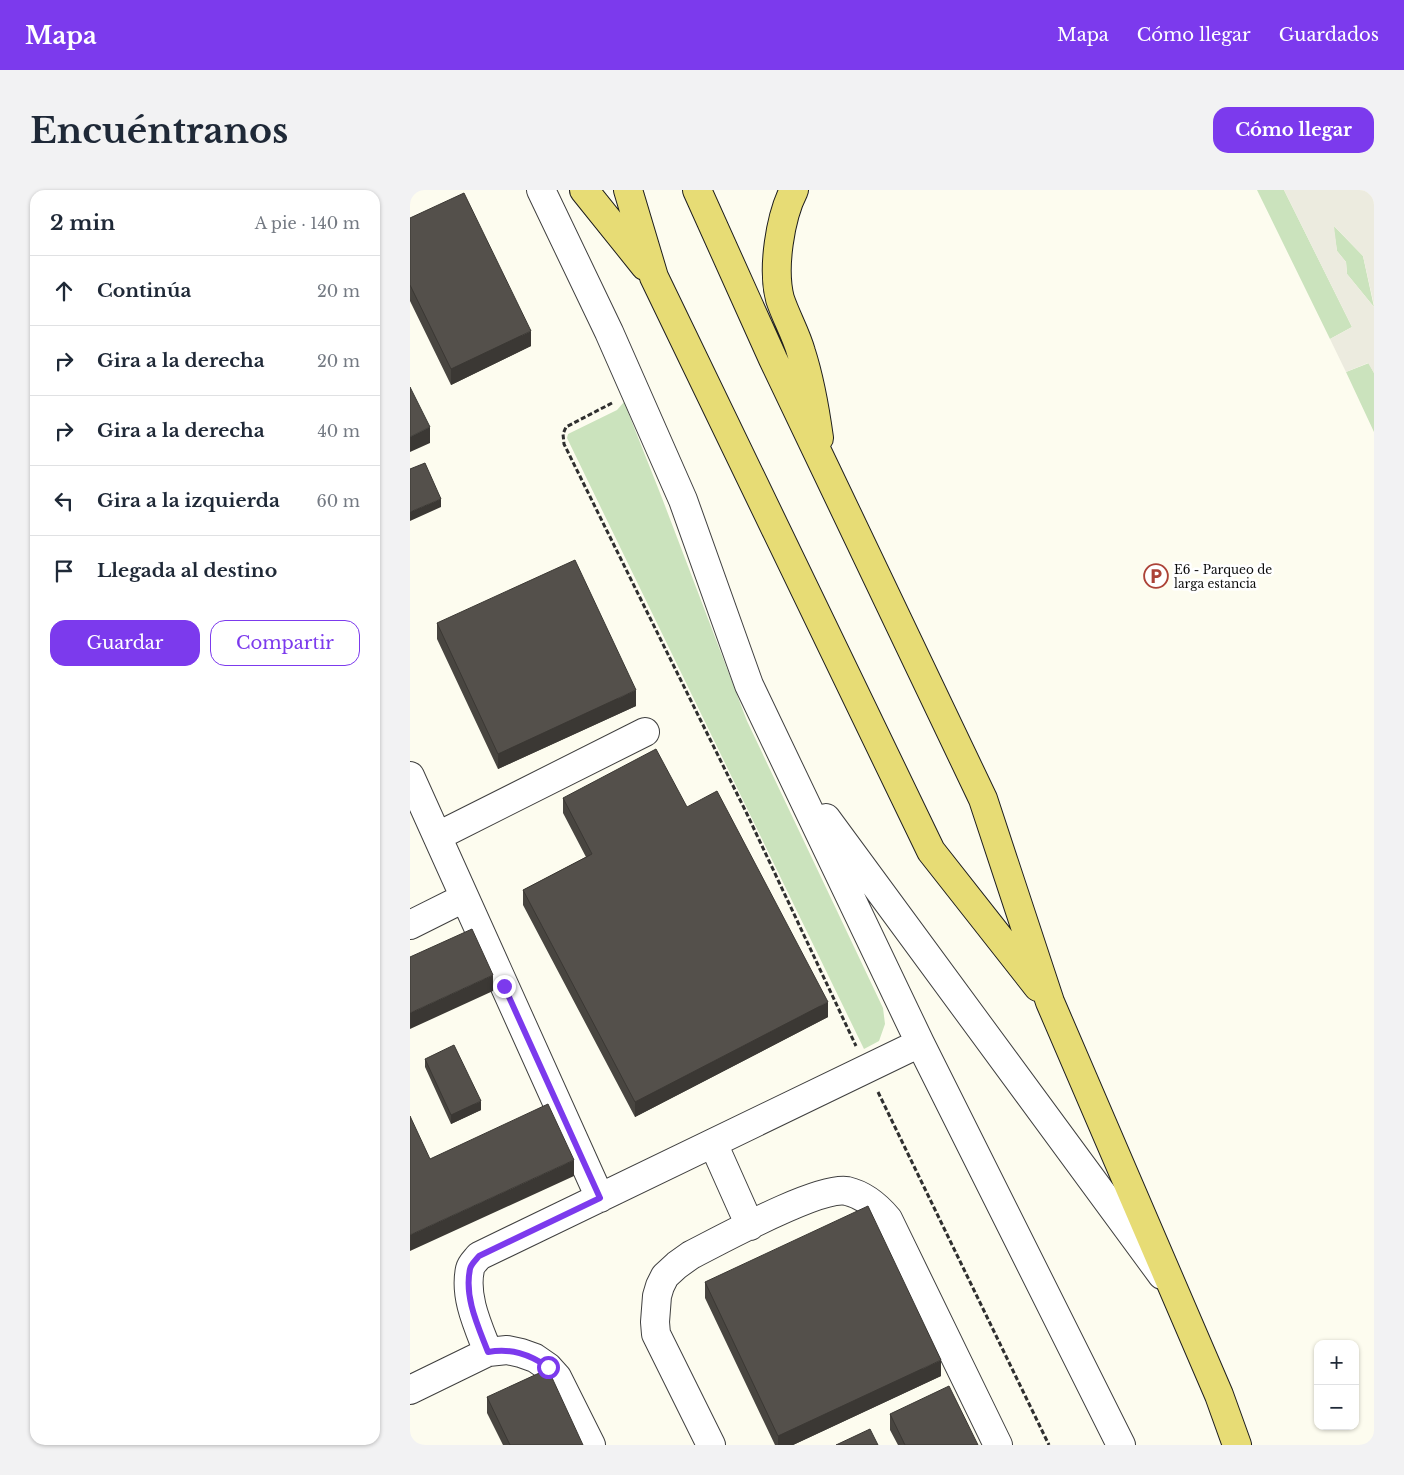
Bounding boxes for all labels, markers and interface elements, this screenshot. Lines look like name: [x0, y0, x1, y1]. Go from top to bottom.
text: Mapa: [25, 21, 97, 50]
text: Mapa: [1057, 24, 1109, 46]
text: Cómo llegar: [1137, 24, 1251, 46]
text: Guardados: [1279, 24, 1379, 46]
button: Cómo llegar: [1213, 107, 1374, 153]
text: Encuéntranos: [30, 109, 288, 152]
text: 2 min: [50, 210, 115, 236]
text: A pie · 140 m: [255, 213, 360, 233]
icon: ahead: [50, 277, 78, 305]
text: Continúa: [97, 279, 191, 302]
text: 20 m: [317, 281, 360, 301]
icon: right: [50, 347, 78, 375]
text: Gira a la derecha: [97, 349, 265, 372]
text: 20 m: [317, 351, 360, 371]
icon: right: [50, 417, 78, 445]
text: Gira a la derecha: [97, 419, 265, 442]
text: 40 m: [317, 421, 360, 441]
icon: left: [50, 487, 78, 515]
text: Gira a la izquierda: [97, 489, 280, 512]
text: 60 m: [317, 491, 360, 511]
icon: arrive: [50, 557, 78, 585]
text: Llegada al destino: [97, 559, 277, 582]
place label: E6 - Parqueo de larga estancia: [1174, 562, 1272, 591]
parking icon: E6 - Parqueo de larga estancia: [1143, 563, 1169, 589]
button: Guardar: [50, 620, 200, 666]
button: Compartir: [210, 620, 360, 666]
route end: [493, 975, 516, 998]
map controls: [1314, 1340, 1359, 1430]
button: +: [1314, 1340, 1359, 1385]
route start: [537, 1356, 560, 1379]
button: −: [1314, 1385, 1359, 1430]

